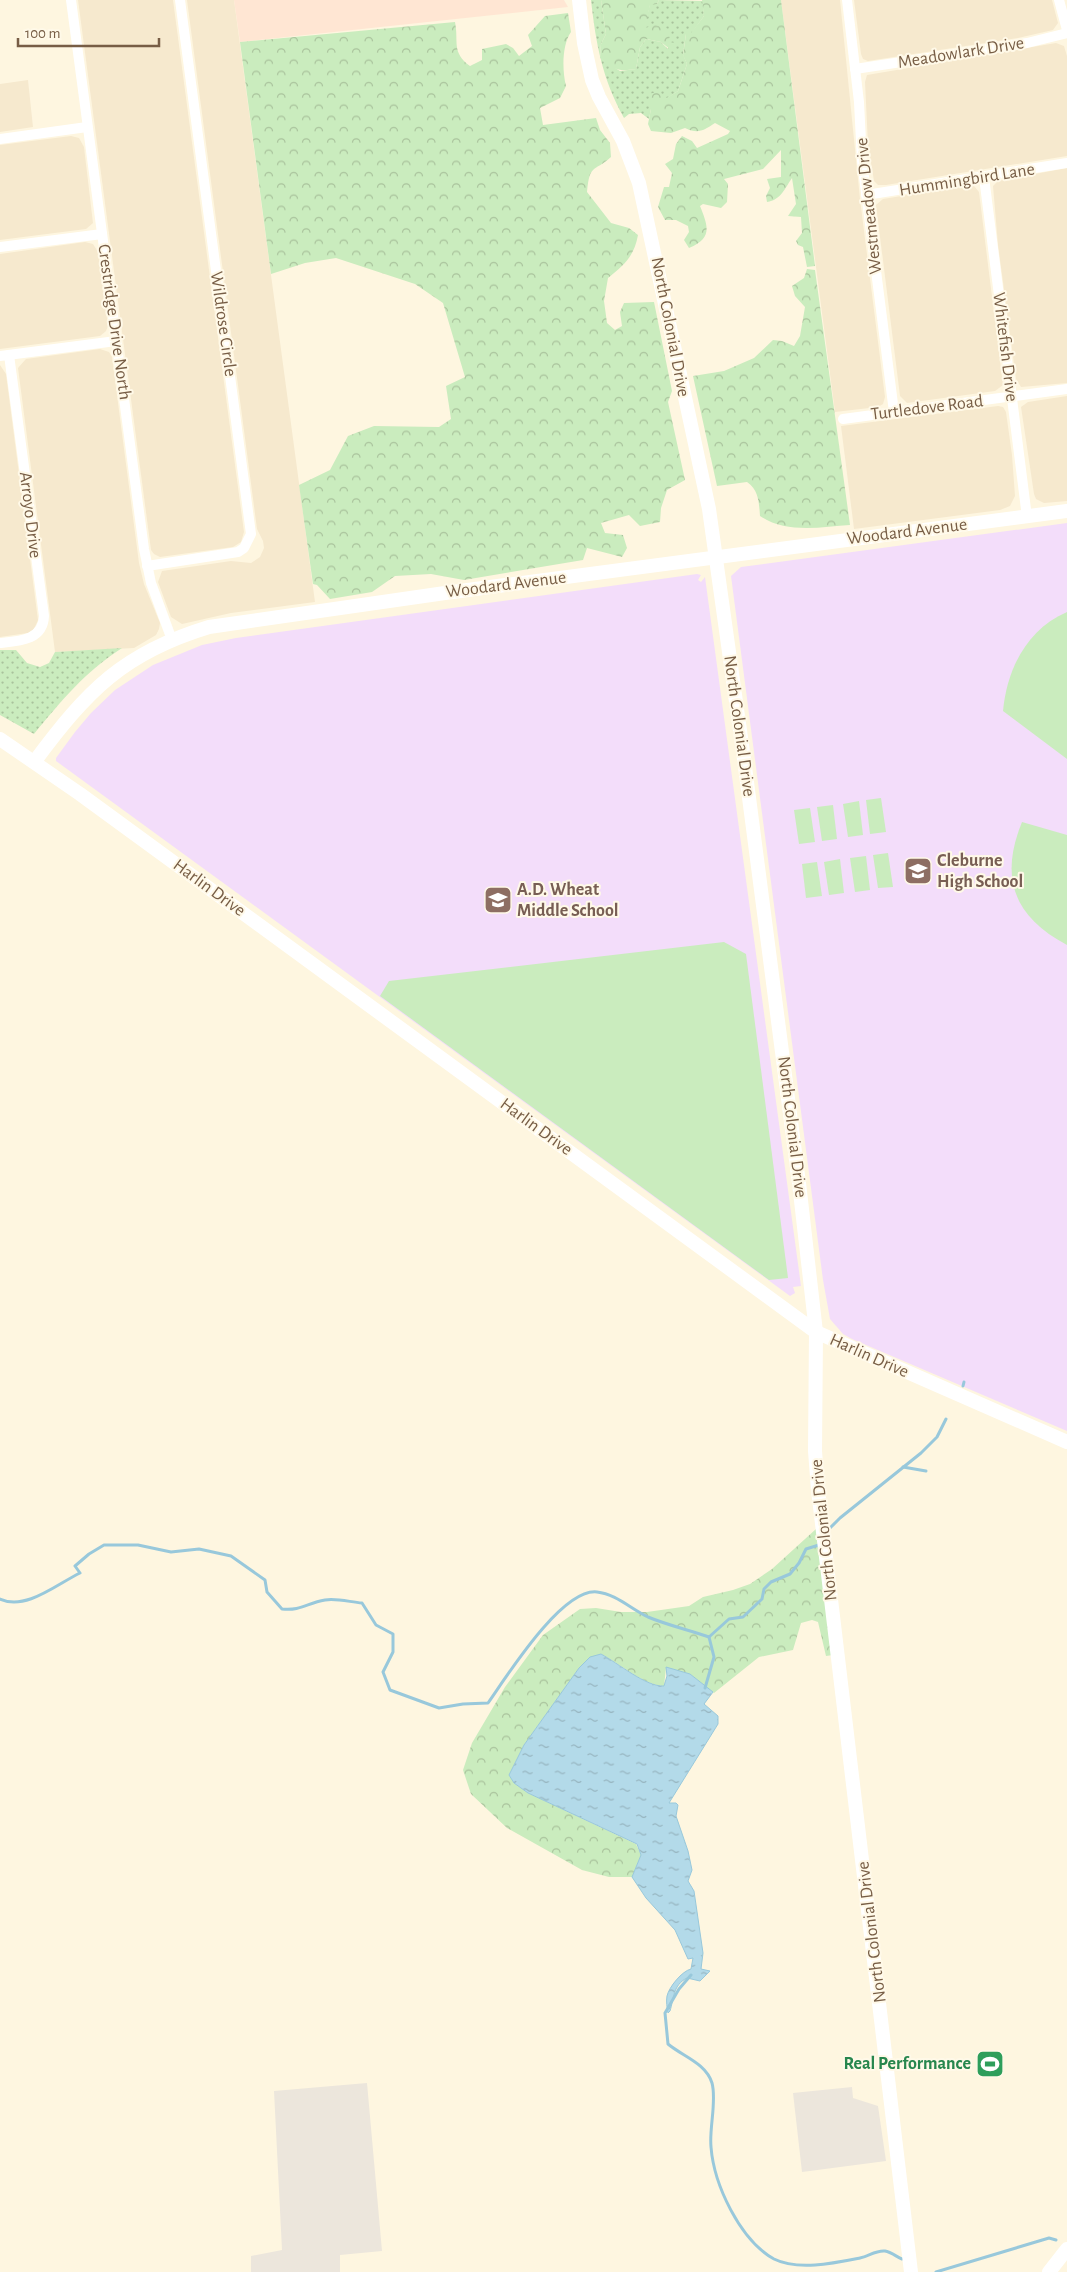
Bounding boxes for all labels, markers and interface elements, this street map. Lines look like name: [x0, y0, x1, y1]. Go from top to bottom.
scale bar: [18, 15, 159, 47]
text: 100 m: [25, 26, 60, 41]
street label: Meadowlark Drive: [897, 34, 1025, 72]
street label: Westmeadow Drive: [853, 137, 885, 275]
street label: Hummingbird Lane: [898, 160, 1036, 200]
street label: Crestridge Drive North: [94, 243, 134, 401]
street label: North Colonial Drive: [648, 255, 692, 399]
street label: Wildrose Circle: [207, 270, 239, 378]
street label: Whitefish Drive: [989, 291, 1021, 403]
street label: Turtledove Road: [870, 392, 984, 424]
street label: Arroyo Drive: [16, 471, 44, 559]
street label: Woodard Avenue: [846, 516, 968, 548]
street label: Woodard Avenue: [445, 569, 567, 601]
street label: North Colonial Drive: [720, 654, 758, 798]
place label: Cleburne High School: [937, 852, 1023, 891]
street label: Harlin Drive: [170, 856, 248, 920]
school or university icon: Cleburne High School: [903, 856, 933, 886]
place label: A.D. Wheat Middle School: [517, 881, 619, 920]
school or university icon: A.D. Wheat Middle School: [483, 885, 513, 915]
street label: North Colonial Drive: [774, 1055, 810, 1199]
street label: Harlin Drive: [497, 1095, 575, 1159]
street label: Harlin Drive: [827, 1331, 911, 1381]
street label: North Colonial Drive: [808, 1458, 840, 1602]
street label: North Colonial Drive: [854, 1860, 890, 2004]
sports icon: Real Performance: [975, 2049, 1005, 2079]
place label: Real Performance: [843, 2055, 971, 2073]

